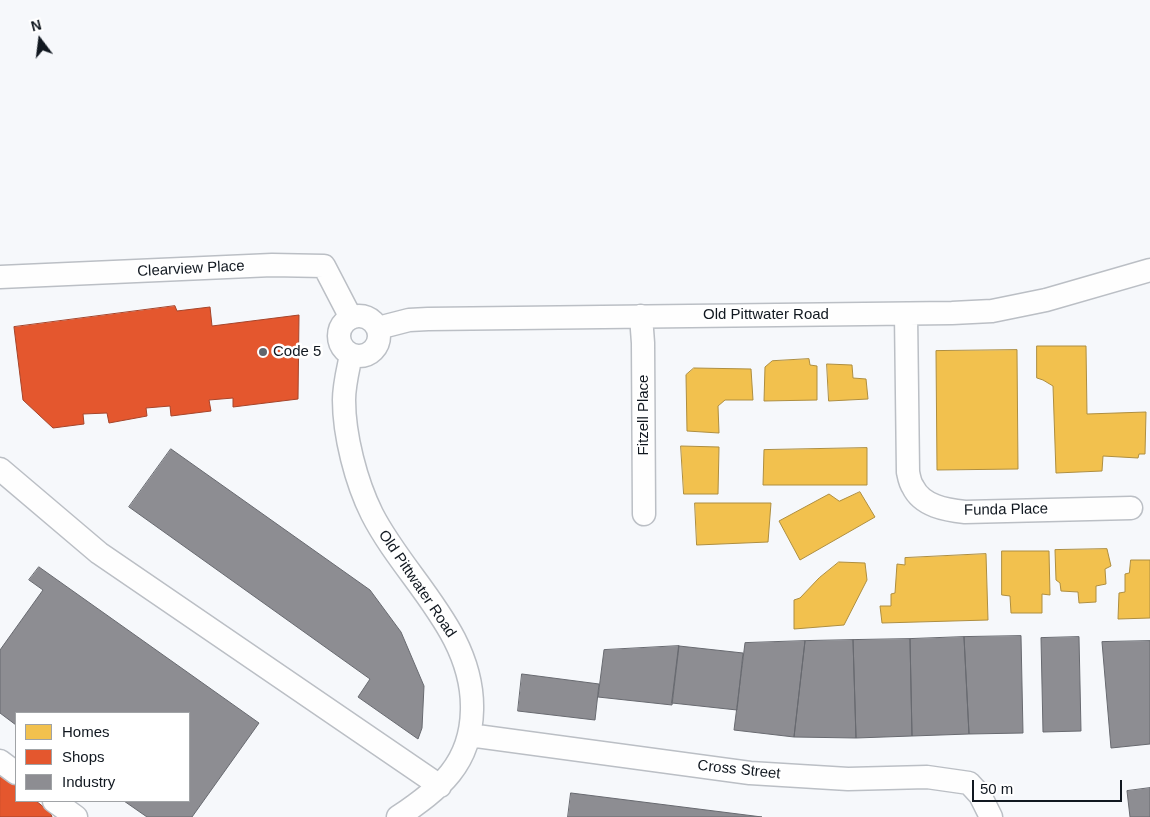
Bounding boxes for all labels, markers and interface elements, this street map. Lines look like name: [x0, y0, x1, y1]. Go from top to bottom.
north arrow: [15, 15, 65, 65]
text: N: [29, 16, 43, 35]
street label: Clearview Place: [137, 257, 245, 281]
street label: Old Pittwater Road: [703, 306, 829, 324]
place label: Code 5: [273, 343, 321, 361]
marker: Code 5: [257, 346, 269, 358]
street label: Fitzell Place: [635, 375, 653, 455]
street label: Funda Place: [964, 500, 1048, 520]
street label: Old Pittwater Road: [374, 527, 460, 641]
legend: [15, 712, 190, 802]
text: Homes: [62, 723, 110, 740]
text: Shops: [62, 748, 105, 765]
street label: Cross Street: [697, 757, 781, 783]
scale bar: [975, 770, 1125, 802]
text: Industry: [62, 773, 115, 790]
text: 50 m: [980, 780, 1013, 797]

